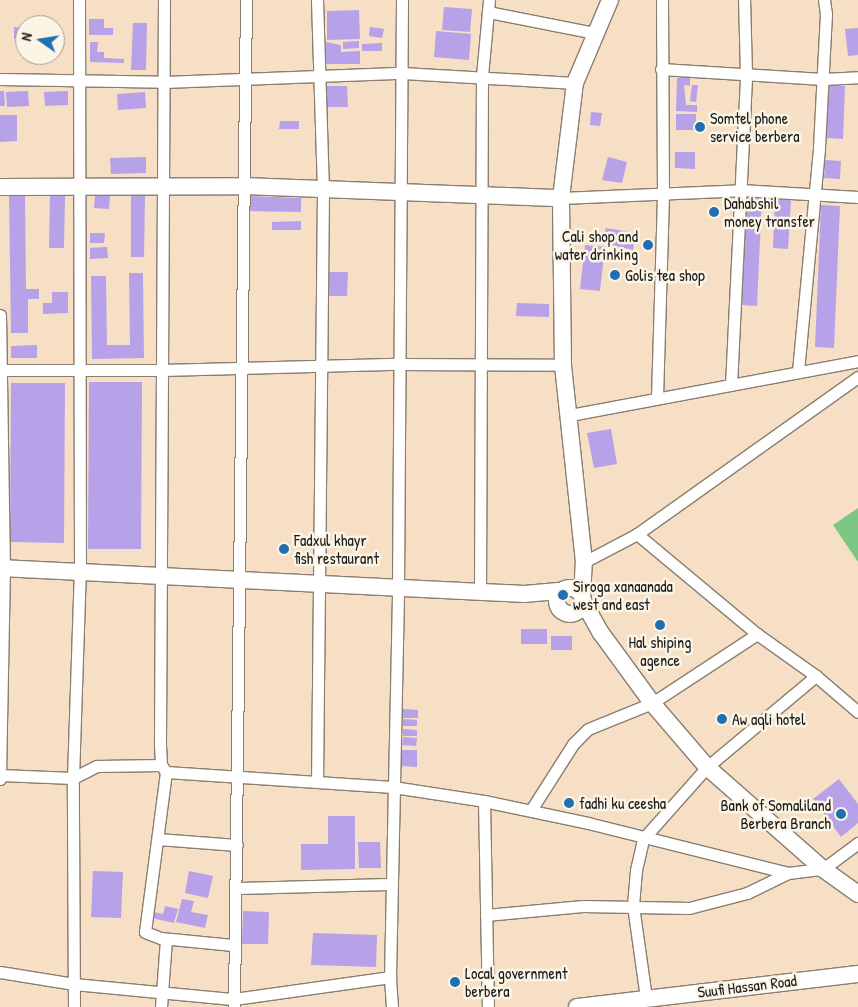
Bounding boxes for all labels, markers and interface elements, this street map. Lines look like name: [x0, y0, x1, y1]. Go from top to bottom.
north arrow: [15, 15, 65, 65]
text: N: [16, 31, 36, 43]
place label: Somtel phone service berbera: [710, 108, 799, 146]
marker: Somtel phone service berbera: [694, 121, 706, 133]
place label: Dahabshil money transfer: [724, 193, 815, 231]
marker: Dahabshil money transfer: [708, 206, 720, 218]
place label: Cali shop and water drinking: [555, 226, 638, 264]
marker: Cali shop and water drinking: [642, 239, 654, 251]
place label: Golis tea shop: [625, 265, 705, 285]
marker: Golis tea shop: [609, 269, 621, 281]
place label: Fadxul khayr fish restaurant: [294, 530, 379, 568]
marker: Fadxul khayr fish restaurant: [278, 543, 290, 555]
place label: Siroga xanaanada west and east: [573, 576, 673, 614]
marker: Siroga xanaanada west and east: [557, 589, 569, 601]
marker: Hal shiping agence: [654, 619, 666, 631]
place label: Hal shiping agence: [629, 632, 691, 670]
place label: Aw aqli hotel: [732, 709, 805, 729]
marker: Aw aqli hotel: [716, 713, 728, 725]
place label: fadhi ku ceesha: [579, 793, 666, 813]
place label: Bank of Somaliland Berbera Branch: [720, 795, 831, 833]
marker: fadhi ku ceesha: [563, 797, 575, 809]
marker: Bank of Somaliland Berbera Branch: [835, 808, 847, 820]
place label: Local government berbera: [465, 963, 568, 1001]
street label: Suufi Hassan Road: [696, 970, 798, 1002]
marker: Local government berbera: [449, 976, 461, 988]

